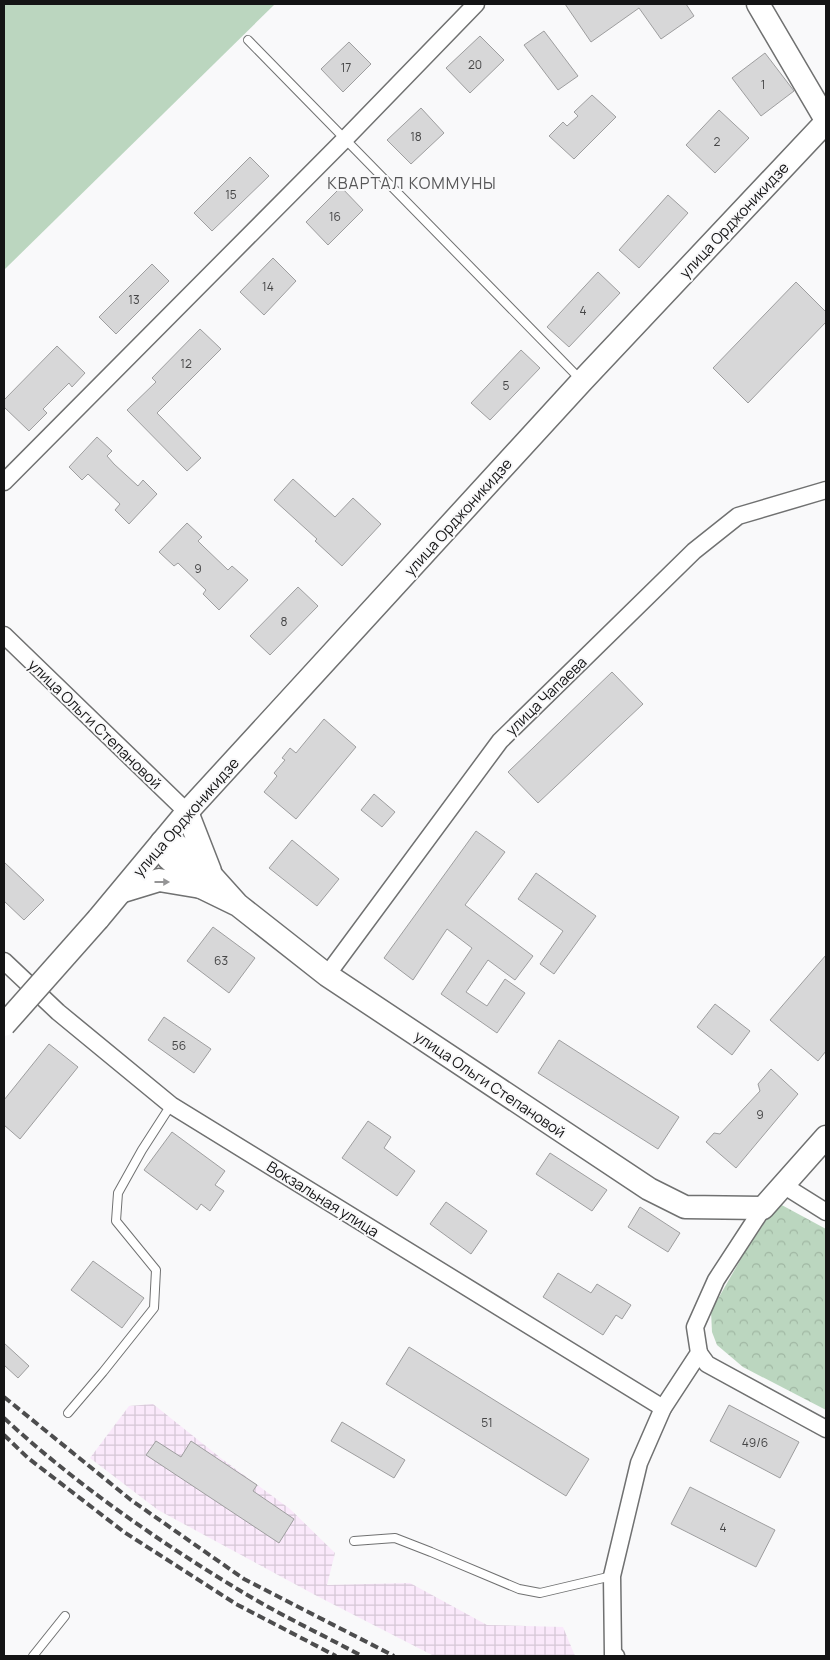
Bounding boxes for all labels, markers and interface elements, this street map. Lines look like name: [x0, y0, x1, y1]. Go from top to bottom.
house number: 20: [468, 56, 482, 73]
house number: 17: [341, 59, 351, 76]
house number: 1: [761, 76, 765, 93]
house number: 18: [410, 128, 422, 145]
house number: 2: [714, 133, 721, 150]
street label: улица Орджоникидзе: [675, 157, 794, 283]
district label: КВАРТАЛ КОММУНЫ: [327, 172, 497, 194]
house number: 15: [225, 186, 237, 203]
house number: 16: [329, 208, 341, 225]
house number: 14: [262, 278, 274, 295]
house number: 13: [128, 291, 140, 308]
house number: 4: [579, 302, 587, 319]
house number: 12: [180, 355, 192, 372]
house number: 5: [503, 377, 510, 394]
street label: улица Орджоникидзе: [399, 453, 517, 580]
house number: 9: [194, 560, 202, 577]
house number: 8: [281, 613, 288, 630]
street label: улица Чапаева: [501, 652, 591, 740]
street label: улица Ольги Степановой: [23, 654, 167, 794]
street label: улица Орджоникидзе: [128, 753, 244, 881]
one-way arrow: [154, 878, 170, 886]
house number: 63: [214, 952, 228, 969]
street label: улица Ольги Степановой: [410, 1025, 570, 1143]
house number: 56: [172, 1037, 186, 1054]
house number: 9: [756, 1106, 764, 1123]
street label: Вокзальная улица: [263, 1156, 383, 1242]
house number: 51: [481, 1414, 493, 1431]
house number: 49/6: [742, 1434, 768, 1451]
house number: 4: [719, 1519, 727, 1536]

